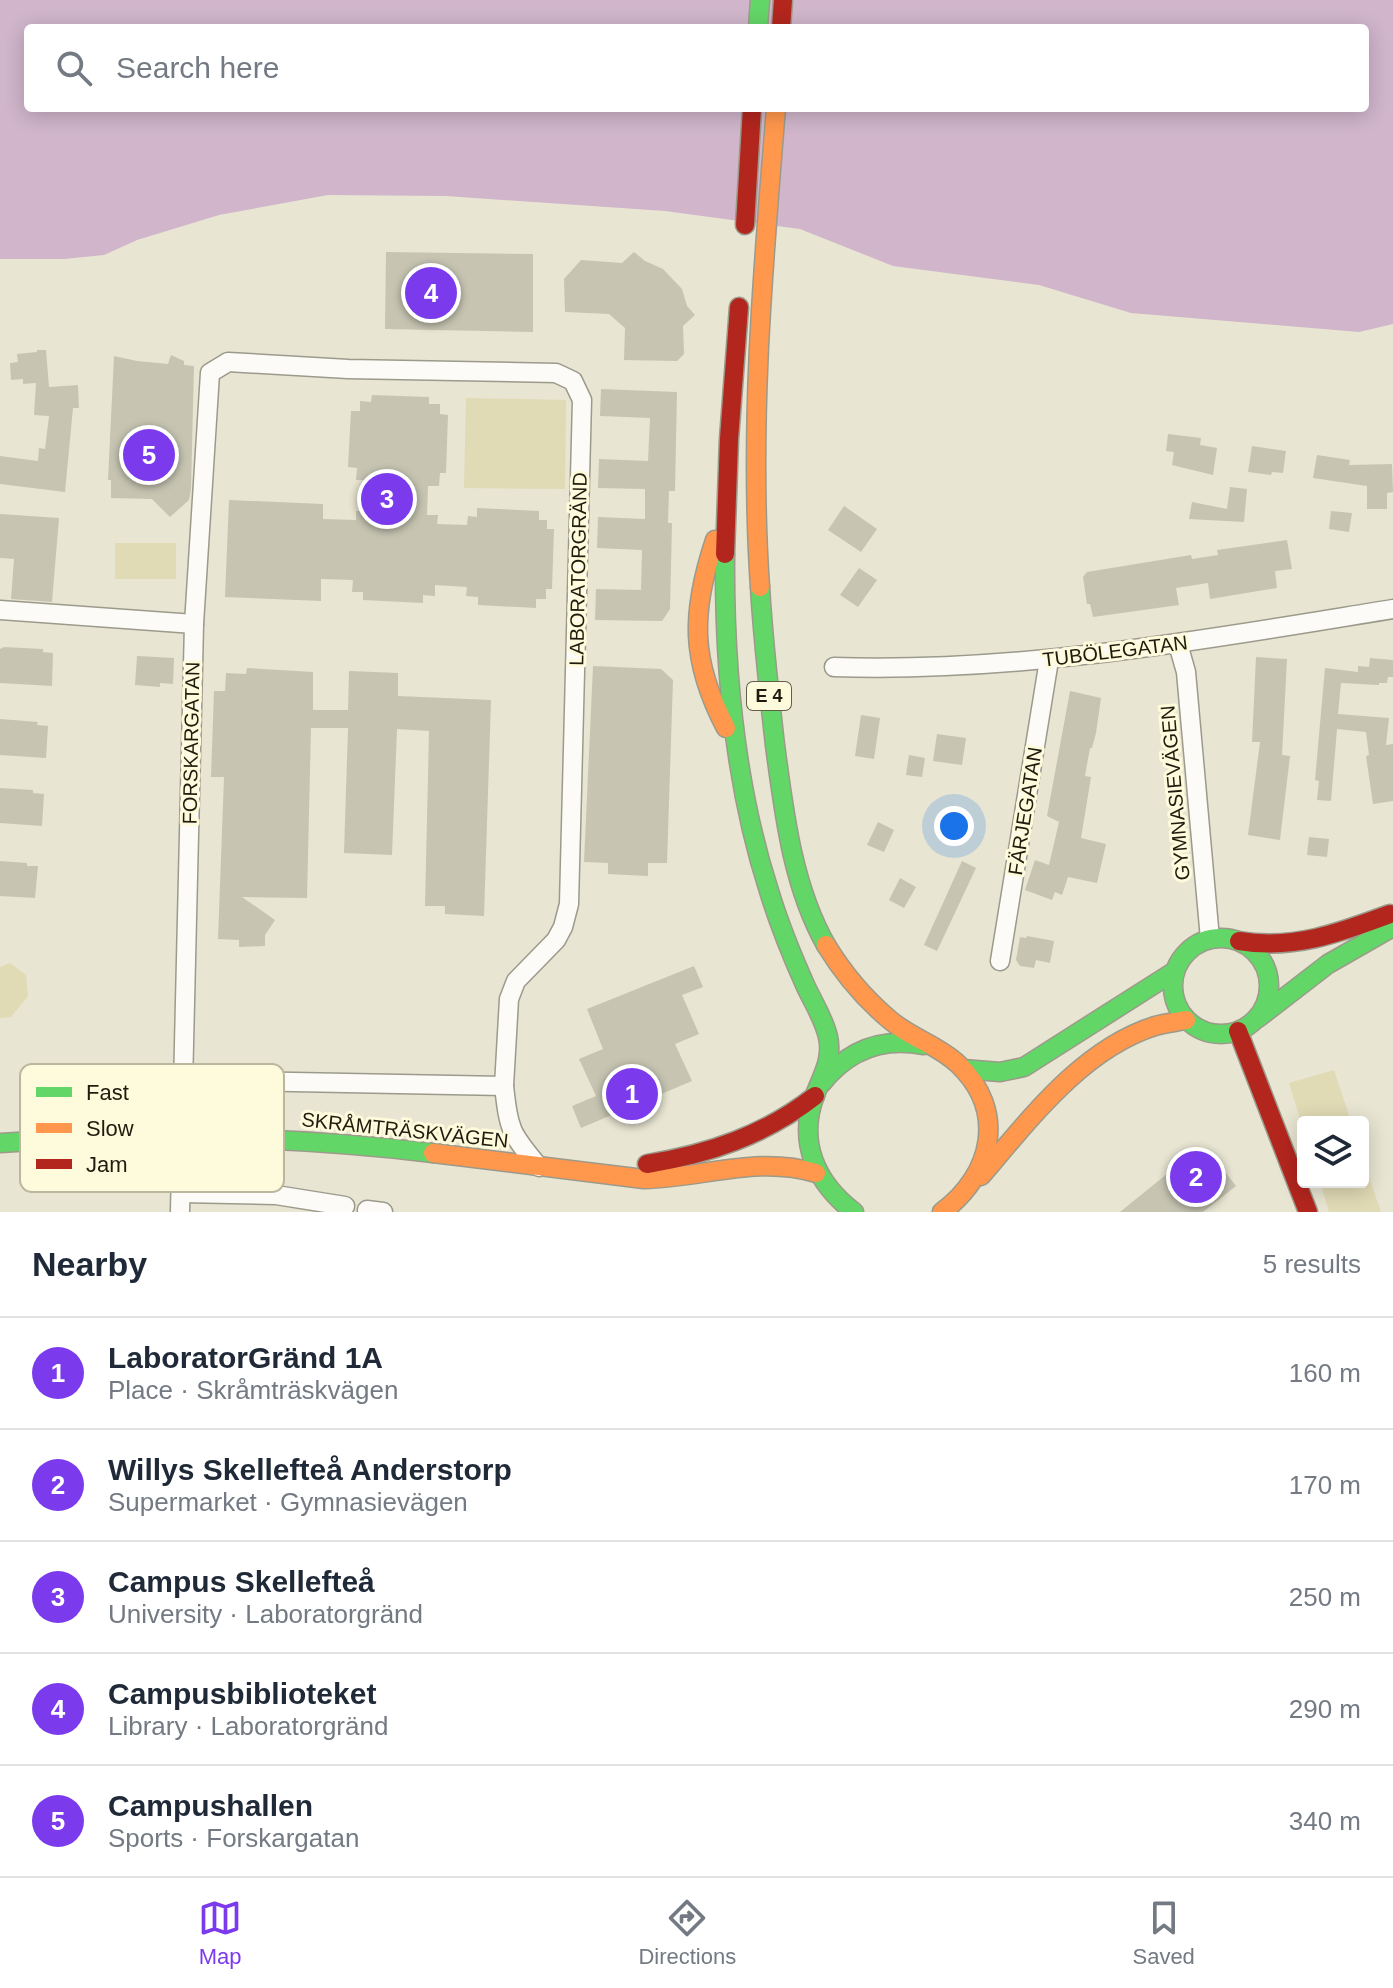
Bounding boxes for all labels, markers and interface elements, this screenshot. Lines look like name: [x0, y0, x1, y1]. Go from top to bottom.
search box: [24, 24, 1369, 112]
icon: search: [52, 46, 96, 90]
text: Search here: [116, 51, 279, 84]
pin: 4: [405, 263, 457, 323]
pin: 5: [123, 425, 175, 485]
pin: 3: [361, 469, 413, 529]
street label: LABORATORGRÄND: [565, 472, 591, 666]
street label: TUBÖLEGATAN: [1041, 631, 1189, 671]
street label: FORSKARGATAN: [179, 662, 203, 824]
road number: E 4: [747, 682, 791, 710]
street label: GYMNASIEVÄGEN: [1156, 705, 1194, 881]
street label: FÄRJEGATAN: [1004, 745, 1046, 877]
your location: [934, 806, 974, 846]
legend: [20, 1064, 284, 1192]
pin: 1: [606, 1064, 658, 1124]
text: Fast: [86, 1080, 129, 1105]
street label: SKRÅMTRÄSKVÄGEN: [301, 1108, 509, 1152]
text: Slow: [86, 1116, 134, 1141]
map controls: [1297, 1116, 1369, 1188]
button: layers: [1297, 1116, 1369, 1188]
pin: 2: [1170, 1147, 1222, 1207]
text: Jam: [86, 1152, 128, 1177]
text: Nearby: [32, 1245, 147, 1283]
text: 5 results: [1263, 1249, 1361, 1279]
text: LaboratorGränd 1A: [108, 1341, 383, 1374]
text: 1: [51, 1358, 65, 1388]
text: 160 m: [1289, 1358, 1361, 1388]
text: Place · Skråmträskvägen: [108, 1375, 398, 1405]
text: Willys Skellefteå Anderstorp: [108, 1453, 512, 1486]
text: 2: [51, 1470, 65, 1500]
text: 170 m: [1289, 1470, 1361, 1500]
text: Supermarket · Gymnasievägen: [108, 1487, 468, 1517]
text: Campus Skellefteå: [108, 1565, 375, 1598]
text: 3: [51, 1582, 65, 1612]
text: 250 m: [1289, 1582, 1361, 1612]
text: University · Laboratorgränd: [108, 1599, 423, 1629]
text: Campusbiblioteket: [108, 1677, 376, 1710]
text: 4: [51, 1694, 65, 1724]
text: 290 m: [1289, 1694, 1361, 1724]
text: Library · Laboratorgränd: [108, 1711, 388, 1741]
text: Campushallen: [108, 1789, 313, 1822]
text: 5: [51, 1806, 65, 1836]
text: 340 m: [1289, 1806, 1361, 1836]
text: Sports · Forskargatan: [108, 1823, 359, 1853]
tab: Map: [198, 1896, 242, 1970]
tab: Directions: [638, 1896, 736, 1970]
tab: Saved: [1132, 1896, 1195, 1970]

